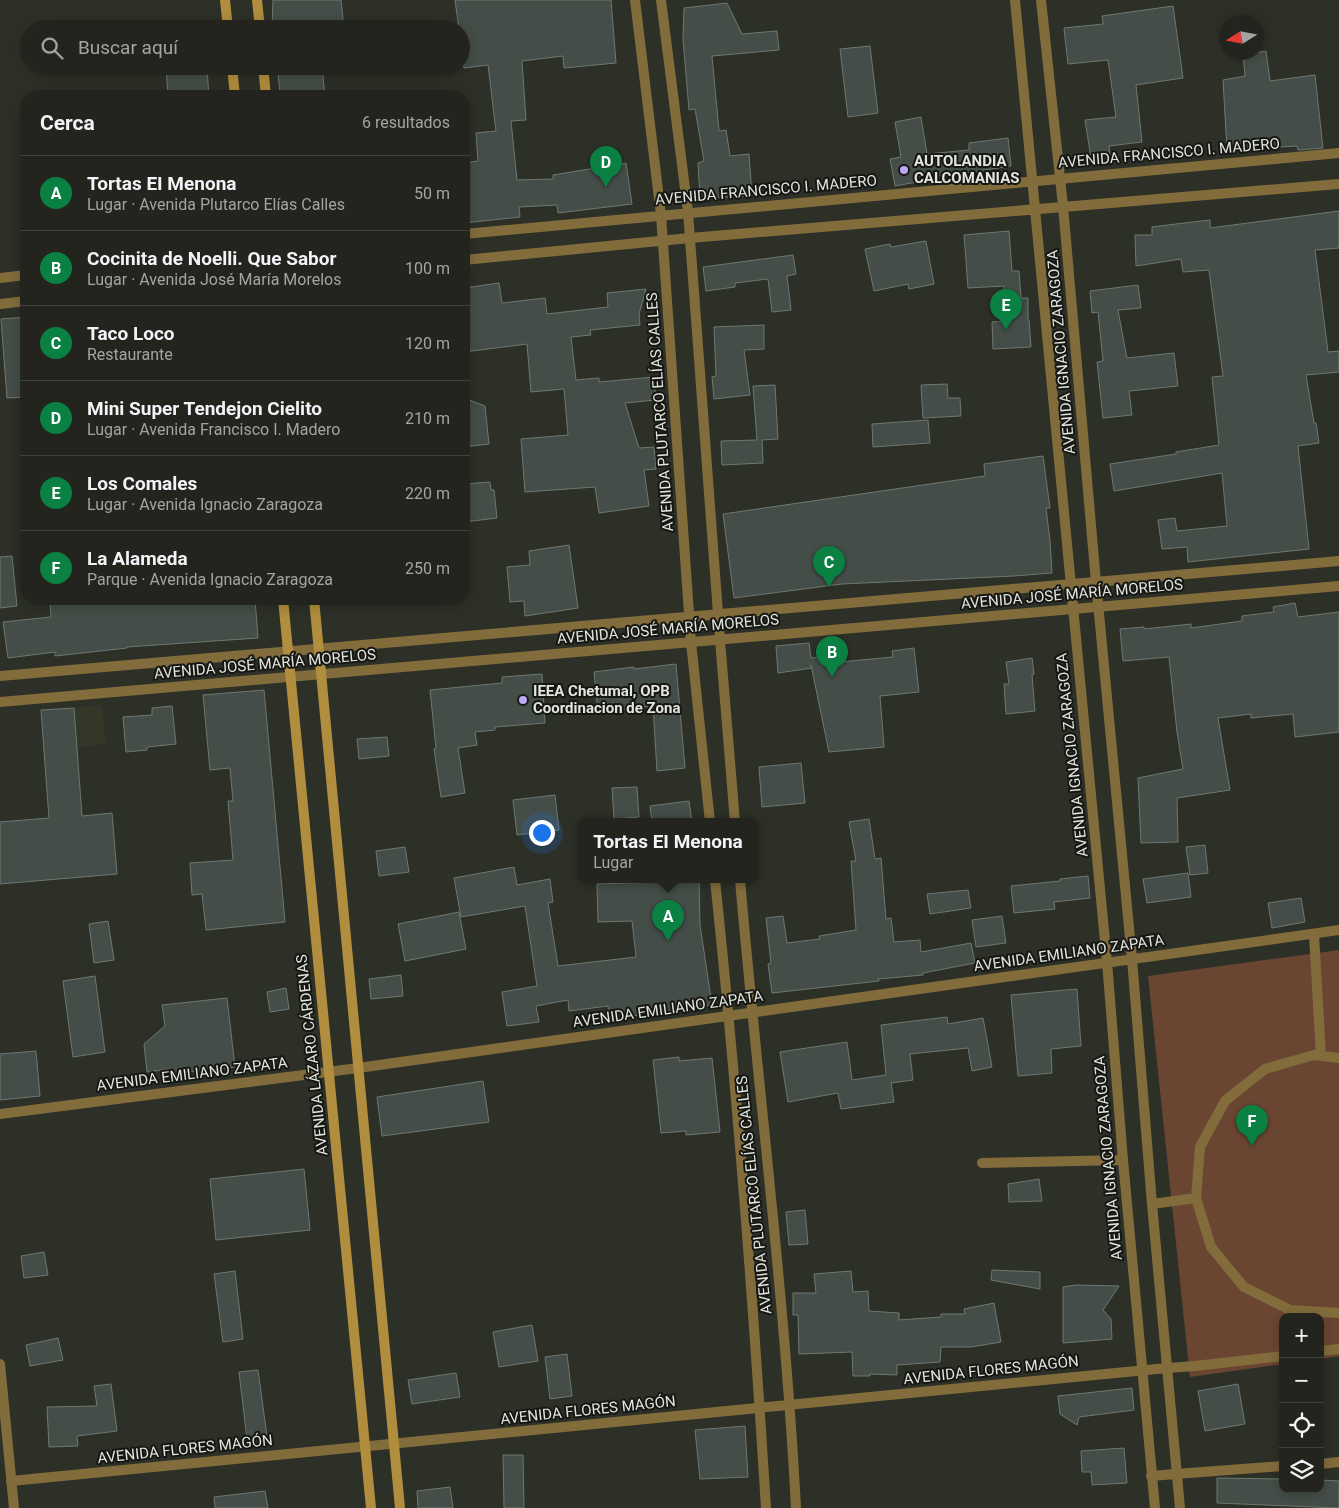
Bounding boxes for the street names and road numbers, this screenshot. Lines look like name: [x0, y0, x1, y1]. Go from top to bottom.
street label: AVENIDA FRANCISCO I. MADERO: [1057, 134, 1281, 172]
street label: AVENIDA FRANCISCO I. MADERO: [654, 171, 878, 209]
street label: AVENIDA IGNACIO ZARAGOZA: [1043, 249, 1079, 455]
street label: AVENIDA PLUTARCO ELÍAS CALLES: [643, 292, 677, 532]
street label: AVENIDA JOSÉ MARÍA MORELOS: [960, 575, 1184, 613]
street label: AVENIDA JOSÉ MARÍA MORELOS: [556, 610, 780, 648]
street label: AVENIDA JOSÉ MARÍA MORELOS: [153, 645, 377, 683]
street label: AVENIDA IGNACIO ZARAGOZA: [1052, 652, 1092, 858]
street label: AVENIDA EMILIANO ZAPATA: [973, 931, 1166, 975]
street label: AVENIDA LÁZARO CÁRDENAS: [292, 954, 332, 1156]
street label: AVENIDA EMILIANO ZAPATA: [572, 987, 765, 1031]
street label: AVENIDA EMILIANO ZAPATA: [96, 1053, 289, 1095]
street label: AVENIDA IGNACIO ZARAGOZA: [1090, 1055, 1126, 1261]
street label: AVENIDA PLUTARCO ELÍAS CALLES: [733, 1075, 775, 1315]
street label: AVENIDA FLORES MAGÓN: [903, 1352, 1079, 1388]
street label: AVENIDA FLORES MAGÓN: [500, 1392, 676, 1428]
street label: AVENIDA FLORES MAGÓN: [97, 1431, 273, 1467]

